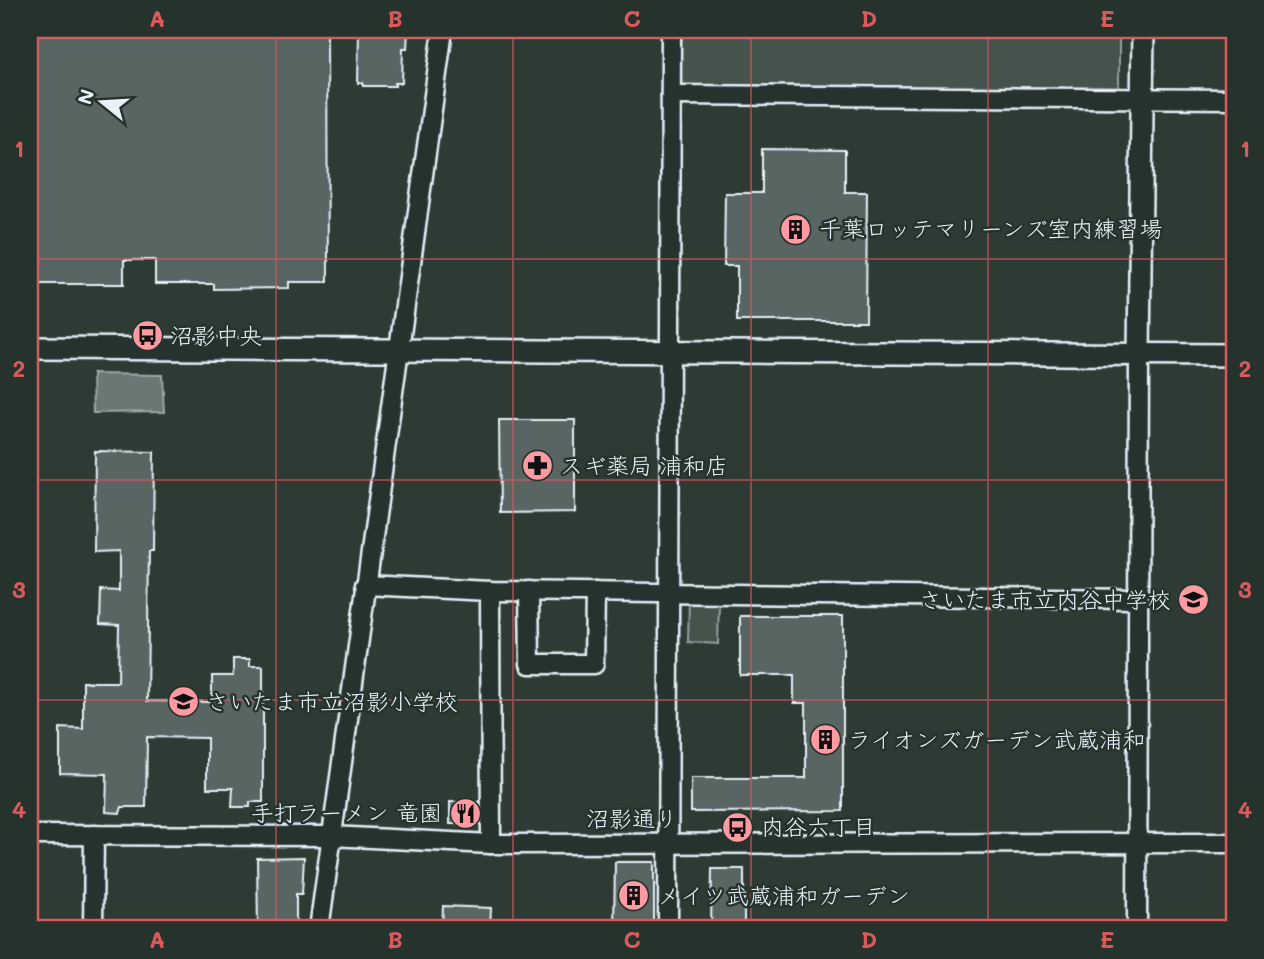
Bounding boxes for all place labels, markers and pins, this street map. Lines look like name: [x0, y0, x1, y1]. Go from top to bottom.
building icon: 千葉ロッテマリーンズ室内練習場: [779, 212, 813, 246]
place label: 千葉ロッテマリーンズ室内練習場: [819, 213, 1163, 243]
bus stop icon: 沼影中央: [130, 319, 164, 353]
place label: 沼影中央: [170, 320, 262, 350]
pharmacy icon: スギ薬局 浦和店: [520, 449, 554, 483]
place label: スギ薬局 浦和店: [560, 450, 728, 480]
school or university icon: さいたま市立内谷中学校: [1177, 583, 1211, 617]
place label: さいたま市立内谷中学校: [919, 584, 1171, 614]
school or university icon: さいたま市立沼影小学校: [166, 685, 200, 719]
place label: さいたま市立沼影小学校: [206, 686, 458, 716]
building icon: ライオンズガーデン武蔵浦和: [808, 723, 842, 757]
place label: ライオンズガーデン武蔵浦和: [848, 724, 1145, 754]
restaurant icon: 手打ラーメン 竜園: [448, 796, 482, 830]
place label: 手打ラーメン 竜園: [251, 797, 442, 827]
bus stop icon: 内谷六丁目: [721, 810, 755, 844]
place label: 内谷六丁目: [761, 811, 876, 841]
building icon: メイツ武蔵浦和ガーデン: [617, 879, 651, 913]
place label: メイツ武蔵浦和ガーデン: [657, 880, 910, 910]

